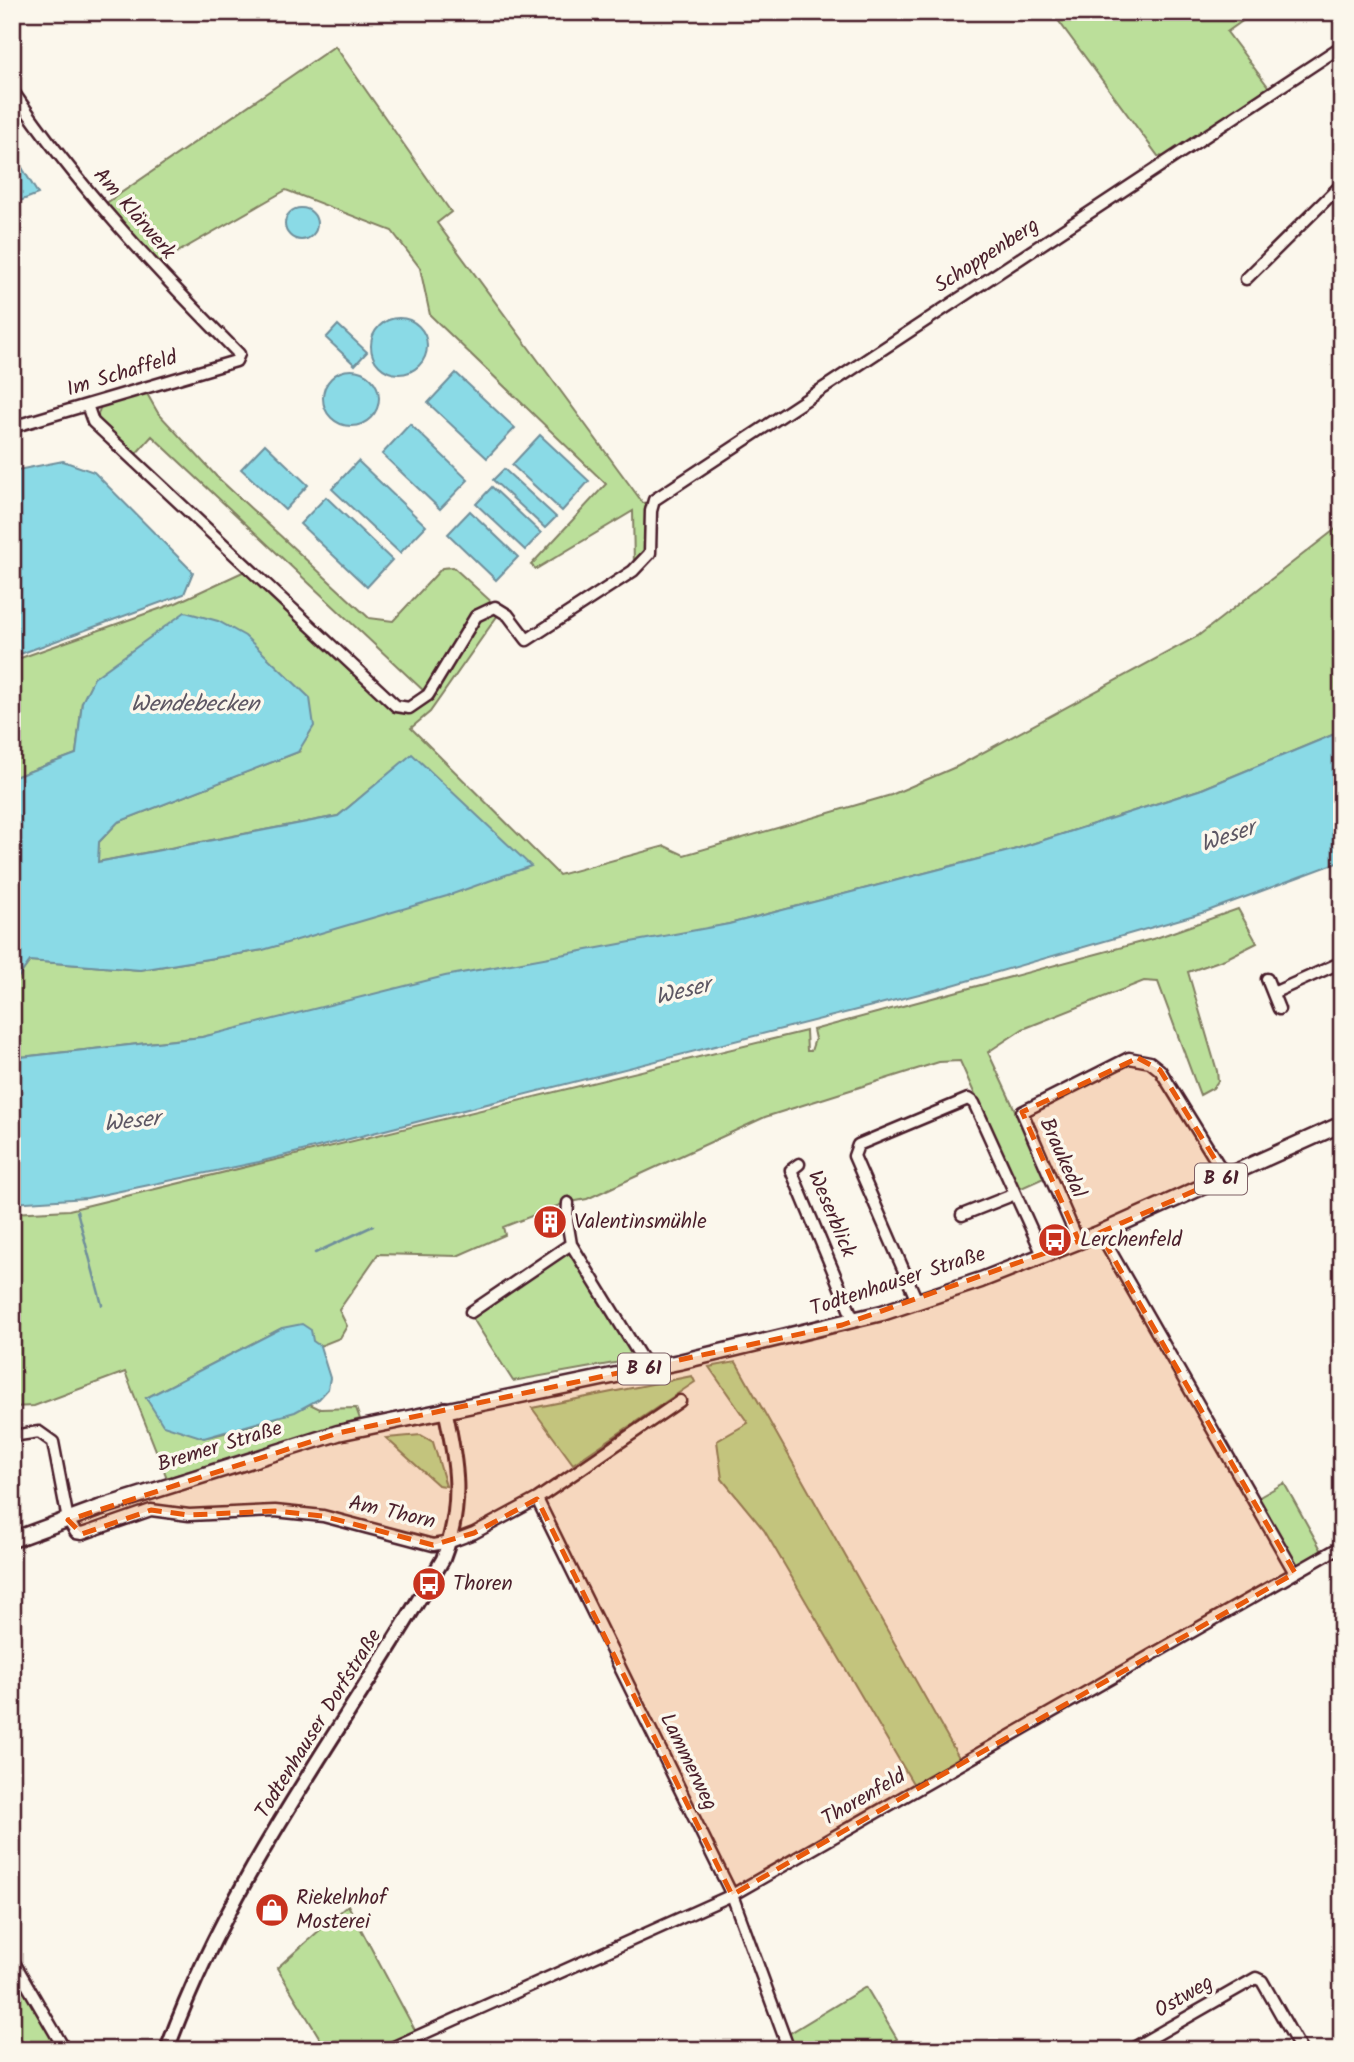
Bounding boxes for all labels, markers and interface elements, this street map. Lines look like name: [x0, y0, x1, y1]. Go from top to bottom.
street label: Am Klärwerk: [85, 161, 184, 267]
street label: Schoppenberg: [928, 210, 1046, 302]
street label: Im Schaffeld: [63, 341, 182, 406]
water label: Wendebecken: [131, 687, 261, 723]
water label: Weser: [1196, 809, 1265, 863]
water label: Weser: [651, 967, 719, 1016]
water label: Weser: [102, 1101, 166, 1143]
street label: Braukedal: [1030, 1112, 1094, 1204]
road number: B 61: [1195, 1163, 1247, 1194]
street label: Weserblick: [798, 1165, 864, 1263]
building icon: Valentinsmühle: [531, 1203, 569, 1241]
place label: Valentinsmühle: [574, 1206, 707, 1239]
bus stop icon: Lerchenfeld: [1036, 1221, 1074, 1259]
place label: Lerchenfeld: [1080, 1224, 1183, 1257]
street label: Todtenhauser Straße: [806, 1238, 991, 1326]
road number: B 61: [618, 1354, 670, 1385]
street label: Bremer Straße: [153, 1412, 287, 1482]
street label: Am Thorn: [345, 1487, 439, 1539]
bus stop icon: Thoren: [410, 1565, 448, 1603]
place label: Thoren: [453, 1568, 513, 1601]
street label: Todtenhauser Dorfstraße: [247, 1622, 391, 1825]
street label: Lammerweg: [650, 1708, 726, 1816]
street label: Thorenfeld: [816, 1760, 913, 1835]
place label: Riekelnhof Mosterei: [296, 1882, 389, 1939]
shop icon: Riekelnhof Mosterei: [253, 1891, 291, 1929]
street label: Ostweg: [1148, 1967, 1220, 2027]

